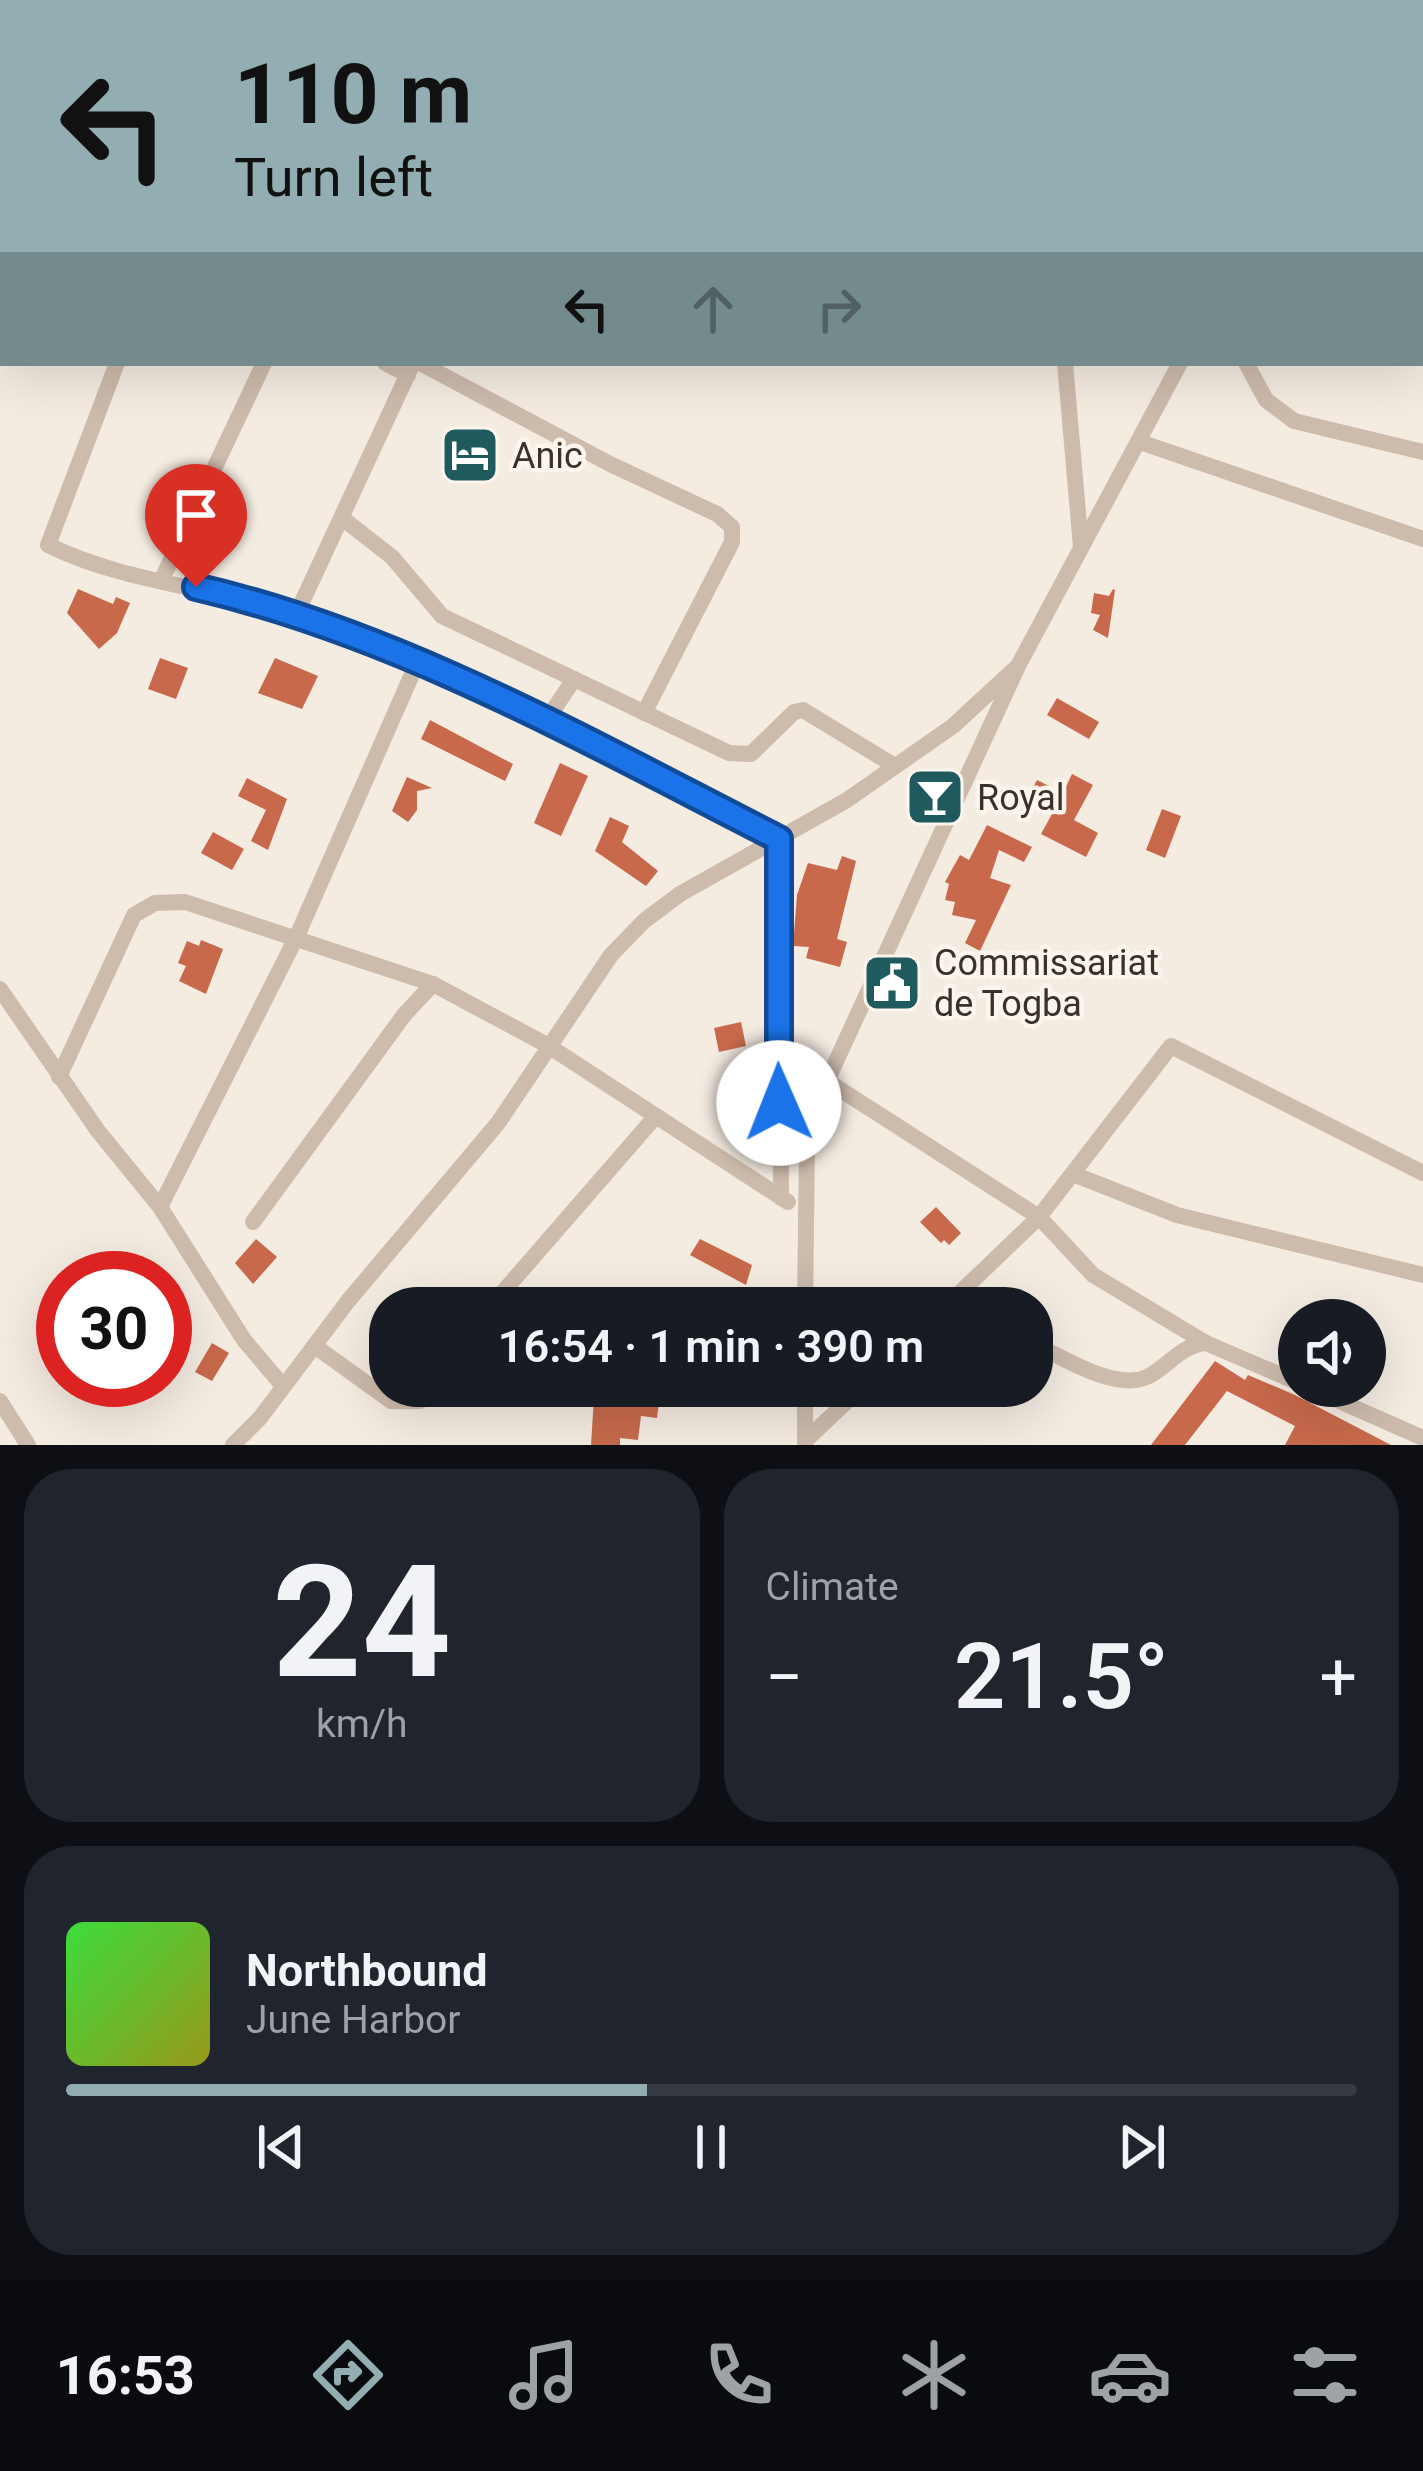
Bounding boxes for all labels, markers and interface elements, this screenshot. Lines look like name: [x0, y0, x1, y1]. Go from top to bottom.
text: 110 m: [234, 45, 472, 144]
icon: left: [36, 48, 192, 204]
text: Turn left: [234, 146, 433, 209]
icon: left: [554, 276, 620, 342]
icon: ahead: [680, 276, 746, 342]
icon: right: [806, 276, 872, 342]
hotel icon: Anic: [439, 424, 501, 486]
place label: Anic: [512, 435, 583, 477]
pin: [145, 464, 247, 587]
icon: arrive: [163, 482, 229, 548]
bar icon: Royal: [904, 766, 966, 828]
place label: Royal: [977, 777, 1065, 819]
place label: Commissariat de Togba: [934, 942, 1159, 1025]
public building icon: Commissariat de Togba: [861, 952, 923, 1014]
position arrow: [716, 1040, 842, 1166]
speed limit sign: 30: [36, 1251, 192, 1407]
map controls: [1278, 1299, 1386, 1407]
button: sound: [1278, 1299, 1386, 1407]
text: 16:54 · 1 min · 390 m: [498, 1320, 924, 1373]
text: 24: [272, 1531, 451, 1714]
text: Climate: [766, 1564, 899, 1610]
text: 21.5°: [954, 1625, 1169, 1730]
text: −: [766, 1639, 803, 1716]
text: +: [1320, 1639, 1357, 1716]
text: km/h: [316, 1701, 408, 1747]
text: Northbound: [246, 1944, 488, 1997]
text: June Harbor: [246, 1997, 461, 2043]
icon: previous: [248, 2114, 314, 2180]
icon: pause: [678, 2114, 744, 2180]
icon: next: [1109, 2114, 1175, 2180]
icon: directions: [306, 2333, 390, 2417]
icon: music: [502, 2333, 586, 2417]
icon: phone: [697, 2333, 781, 2417]
icon: climate: [892, 2333, 976, 2417]
icon: car: [1088, 2333, 1172, 2417]
icon: filters: [1283, 2333, 1367, 2417]
text: 16:53: [56, 2344, 195, 2407]

